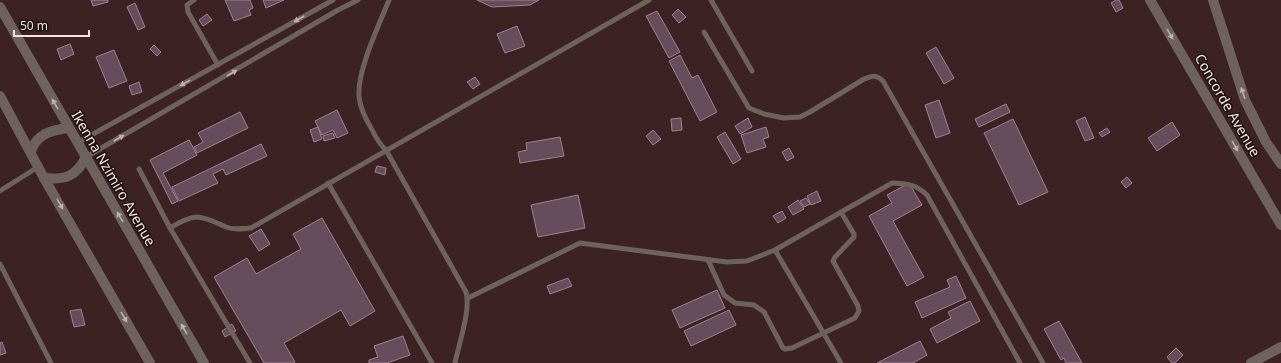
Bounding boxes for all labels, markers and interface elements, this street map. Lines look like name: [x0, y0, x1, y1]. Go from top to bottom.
scale bar: [14, 12, 89, 38]
one-way arrow: [293, 16, 305, 23]
text: 50 m: [20, 17, 48, 34]
one-way arrow: [1166, 28, 1173, 40]
street label: Concorde Avenue: [1191, 50, 1265, 160]
one-way arrow: [226, 69, 238, 76]
one-way arrow: [180, 80, 191, 86]
one-way arrow: [1239, 87, 1245, 99]
one-way arrow: [52, 98, 58, 110]
street label: Ikenna Nzimiro Avenue: [67, 107, 161, 249]
one-way arrow: [113, 134, 125, 141]
one-way arrow: [1232, 140, 1239, 152]
one-way arrow: [56, 198, 63, 210]
one-way arrow: [116, 211, 123, 223]
one-way arrow: [120, 311, 127, 323]
one-way arrow: [181, 323, 188, 335]

